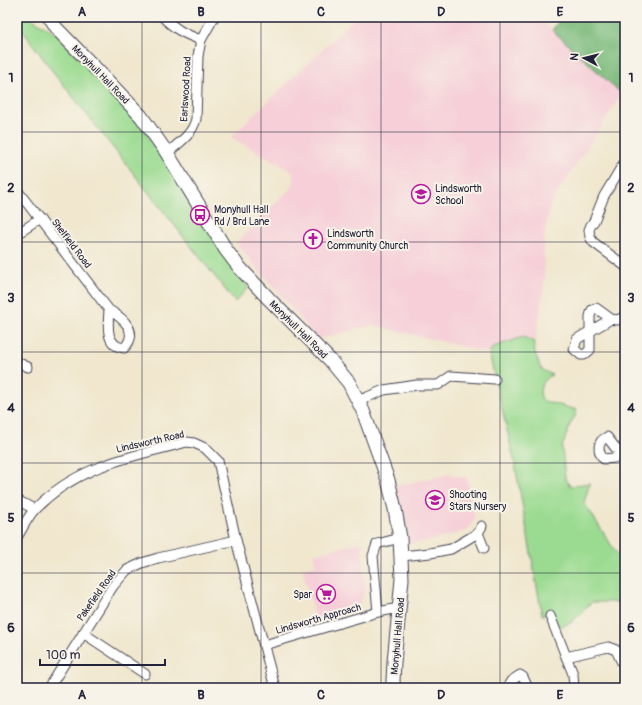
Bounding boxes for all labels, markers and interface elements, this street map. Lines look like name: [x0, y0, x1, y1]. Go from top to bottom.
text: A: [78, 4, 87, 20]
text: B: [197, 4, 205, 20]
text: C: [317, 4, 325, 20]
text: D: [437, 4, 445, 20]
text: E: [557, 4, 564, 20]
north arrow: [564, 38, 604, 78]
street label: Monyhull Hall Road: [69, 43, 132, 107]
text: N: [568, 52, 582, 61]
street label: Earlswood Road: [178, 56, 194, 122]
text: 1: [8, 70, 14, 86]
text: 1: [628, 70, 634, 86]
text: 2: [7, 180, 15, 196]
text: 2: [627, 180, 635, 196]
school or university icon: Lindsworth School: [410, 183, 432, 205]
place label: Lindsworth School: [435, 183, 482, 207]
bus stop icon: Monyhull Hall Rd / Brd Lane: [189, 204, 211, 226]
place label: Monyhull Hall Rd / Brd Lane: [214, 204, 269, 228]
street label: Shelfield Road: [49, 217, 94, 271]
church icon: Lindsworth Community Church: [302, 228, 324, 250]
place label: Lindsworth Community Church: [327, 228, 408, 252]
text: 3: [7, 290, 15, 306]
text: 3: [627, 290, 635, 306]
street label: Monyhull Hall Road: [267, 298, 330, 361]
text: 4: [7, 400, 15, 416]
text: 4: [627, 400, 635, 416]
street label: Lindsworth Road: [115, 428, 186, 456]
school or university icon: Shooting Stars Nursery: [424, 489, 446, 511]
place label: Shooting Stars Nursery: [449, 489, 507, 513]
text: 5: [7, 510, 15, 526]
text: 5: [627, 510, 635, 526]
street label: Pakefield Road: [75, 568, 119, 624]
supermarket icon: Spar: [315, 583, 337, 605]
place label: Spar: [293, 589, 312, 601]
street label: Monyhull Hall Road: [389, 597, 407, 675]
street label: Lindsworth Approach: [274, 601, 363, 637]
text: 6: [7, 620, 15, 636]
text: 6: [627, 620, 635, 636]
scale bar: [40, 641, 165, 667]
text: 100 m: [46, 648, 81, 663]
text: A: [78, 687, 87, 703]
text: B: [197, 687, 205, 703]
text: C: [317, 687, 325, 703]
text: D: [437, 687, 445, 703]
text: E: [557, 687, 564, 703]

